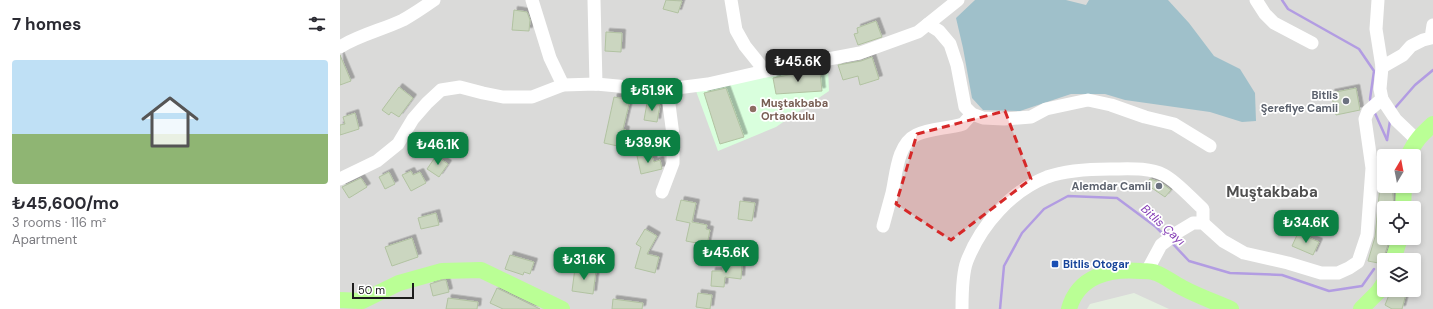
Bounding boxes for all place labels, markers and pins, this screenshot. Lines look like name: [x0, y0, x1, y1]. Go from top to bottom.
pin: ₺45.6K: [765, 49, 831, 83]
pin: ₺51.9K: [619, 78, 685, 112]
place label: Bitlis Şerefiye Camii: [1261, 88, 1338, 115]
place label: Muştakbaba Ortaokulu: [761, 96, 828, 123]
marker: Bitlis Şerefiye Camii: [1341, 96, 1351, 106]
marker: Muştakbaba Ortaokulu: [748, 104, 758, 114]
pin: ₺39.9K: [615, 130, 681, 164]
pin: ₺46.1K: [405, 132, 471, 166]
place label: Alemdar Camii: [1072, 179, 1151, 193]
marker: Alemdar Camii: [1154, 181, 1164, 191]
pin: ₺34.6K: [1273, 210, 1339, 244]
pin: ₺45.6K: [693, 240, 759, 274]
pin: ₺31.6K: [551, 247, 617, 281]
place label: Bitlis Otogar: [1063, 257, 1130, 271]
marker: Bitlis Otogar: [1050, 259, 1060, 269]

